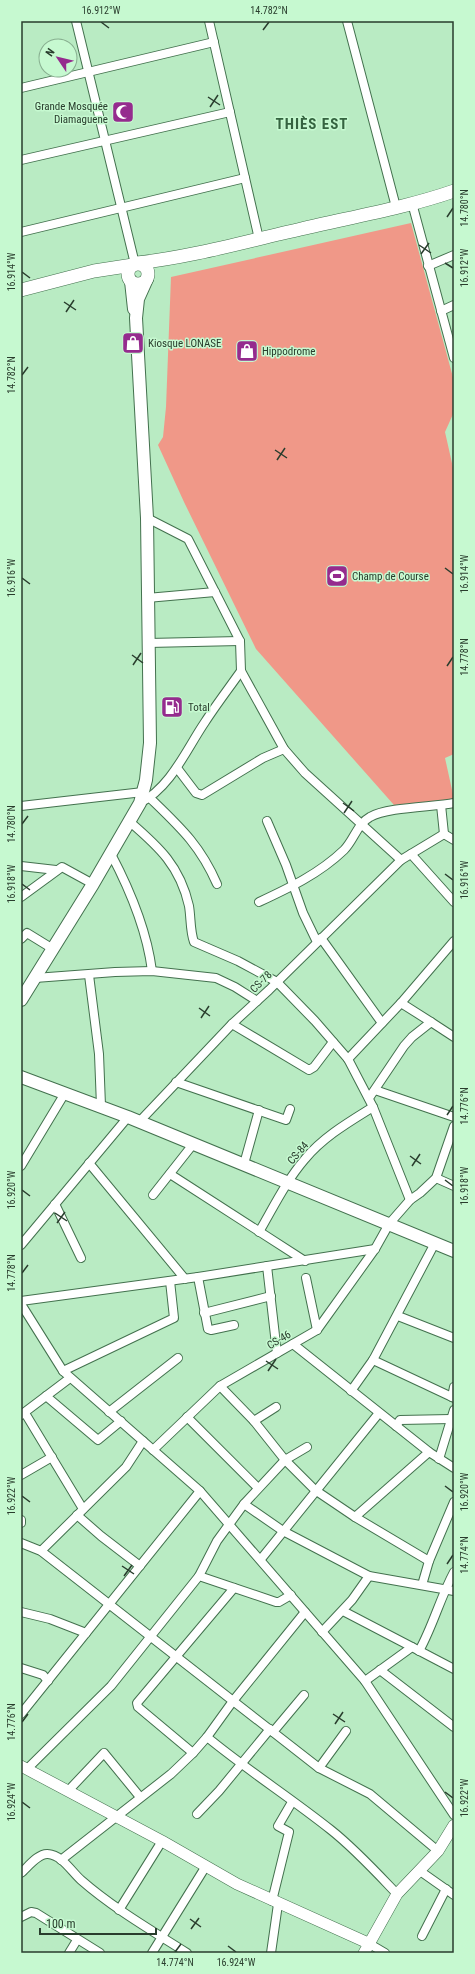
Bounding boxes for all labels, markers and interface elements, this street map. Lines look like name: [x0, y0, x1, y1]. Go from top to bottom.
text: 16.912°W: [82, 5, 121, 16]
text: 14.782°N: [250, 5, 288, 16]
north arrow: [38, 38, 78, 78]
text: N: [43, 46, 58, 59]
mosque icon: Grande Mosquée Diamaguene: [110, 99, 136, 125]
place label: Grande Mosquée Diamaguene: [35, 100, 108, 126]
district label: THIÈS EST: [276, 115, 348, 133]
text: 14.780°N: [459, 189, 470, 227]
text: 16.912°W: [459, 248, 470, 287]
text: 16.914°W: [6, 252, 17, 291]
shop icon: Kiosque LONASE: [120, 330, 146, 356]
place label: Kiosque LONASE: [148, 337, 222, 350]
shop icon: Hippodrome: [234, 338, 260, 364]
place label: Hippodrome: [262, 345, 315, 358]
text: 14.782°N: [6, 356, 17, 394]
text: 16.914°W: [459, 554, 470, 593]
text: 16.916°W: [6, 558, 17, 597]
sports icon: Champ de Course: [324, 563, 350, 589]
place label: Champ de Course: [352, 570, 429, 583]
text: 14.778°N: [459, 638, 470, 676]
fuel station icon: Total: [159, 694, 185, 720]
place label: Total: [188, 701, 210, 714]
text: 14.780°N: [6, 805, 17, 843]
text: 16.916°W: [459, 860, 470, 899]
text: 16.918°W: [6, 864, 17, 903]
street label: CS-78: [247, 968, 275, 996]
text: 14.776°N: [459, 1087, 470, 1125]
street label: CS-84: [285, 1139, 312, 1167]
text: 16.918°W: [459, 1166, 470, 1205]
text: 16.920°W: [6, 1170, 17, 1209]
text: 14.778°N: [6, 1254, 17, 1292]
street label: CS-46: [265, 1328, 293, 1352]
text: 16.920°W: [459, 1472, 470, 1511]
text: 16.922°W: [6, 1476, 17, 1515]
text: 14.774°N: [459, 1536, 470, 1574]
text: 14.776°N: [6, 1703, 17, 1741]
text: 16.922°W: [459, 1778, 470, 1817]
text: 16.924°W: [6, 1782, 17, 1821]
scale bar: [40, 1910, 156, 1936]
text: 100 m: [46, 1917, 76, 1931]
text: 14.774°N: [156, 1957, 194, 1968]
text: 16.924°W: [217, 1957, 256, 1968]

